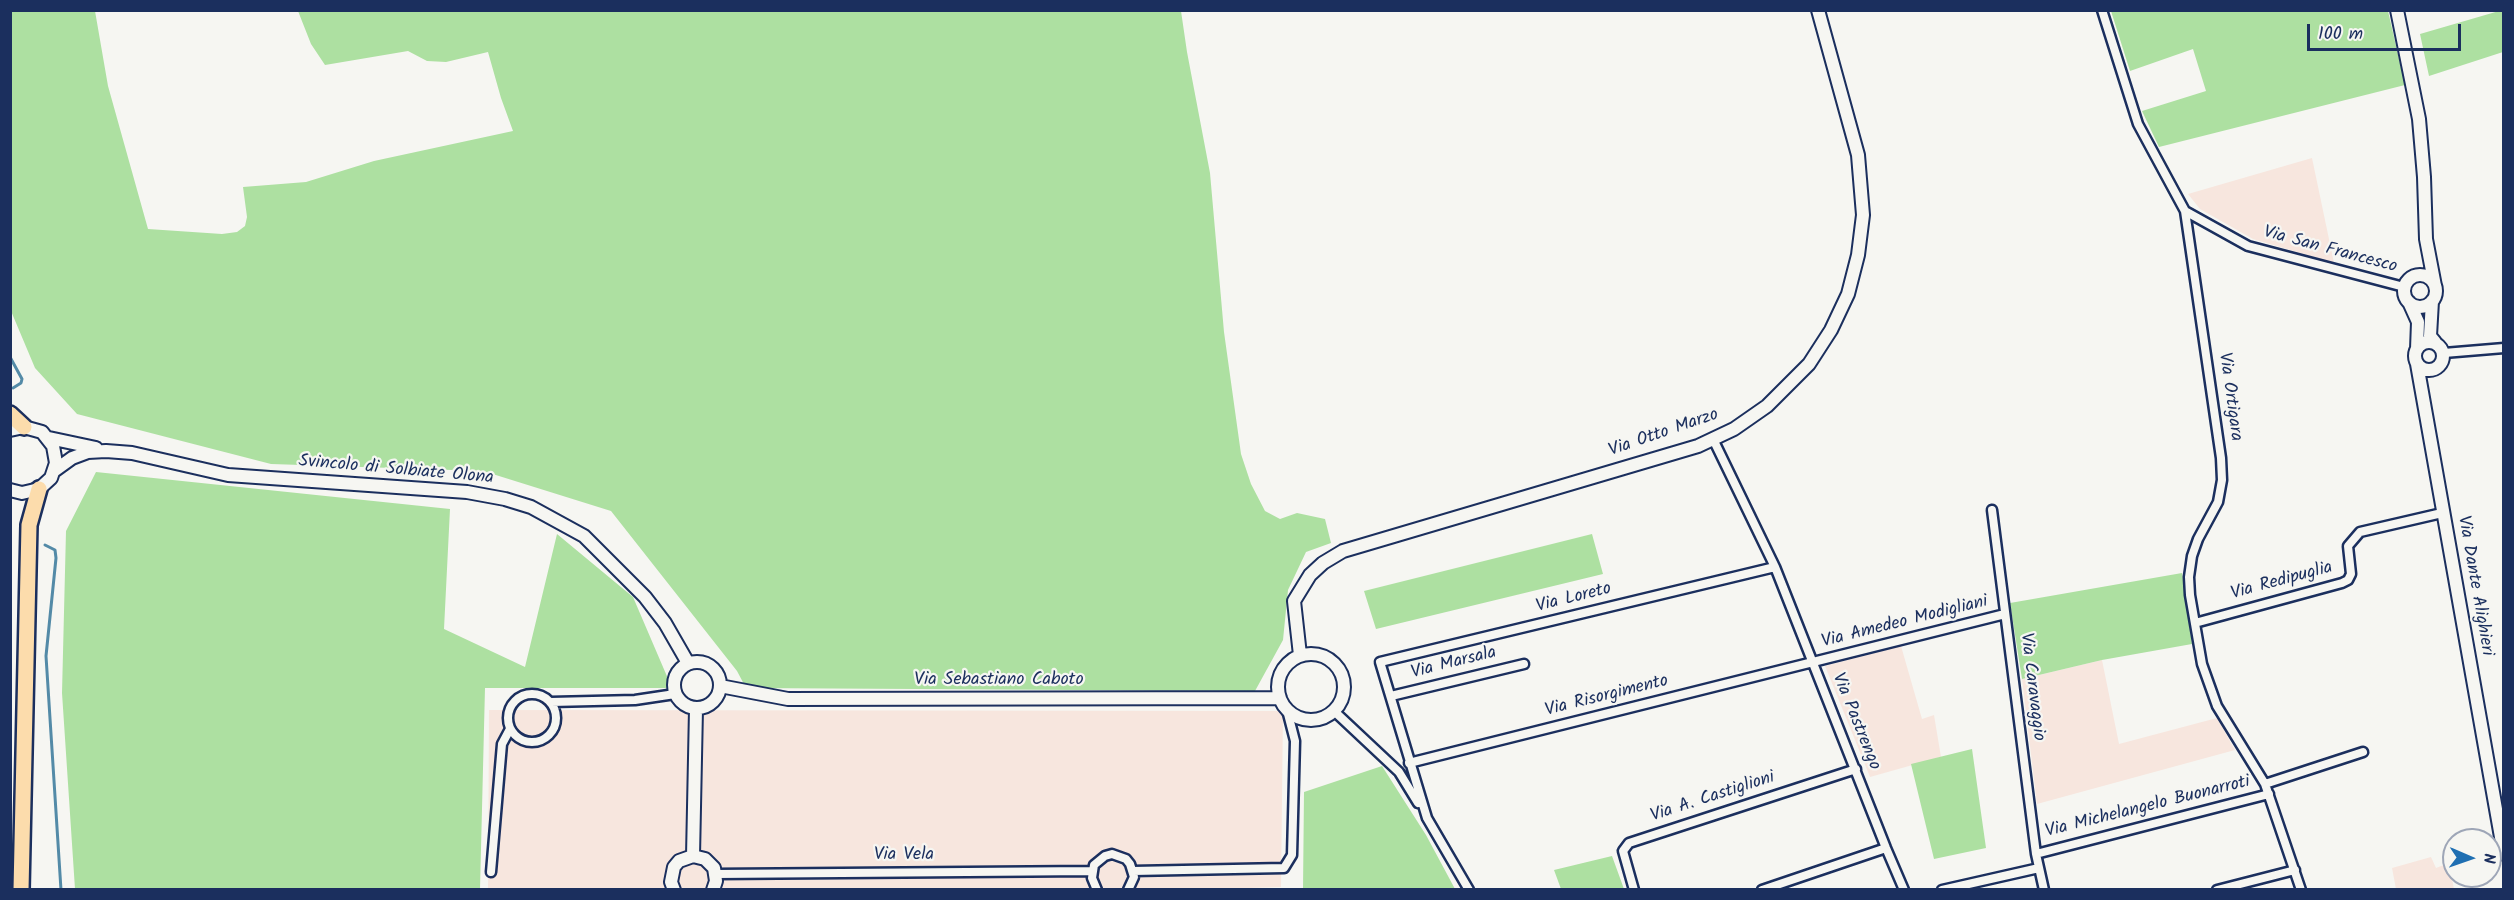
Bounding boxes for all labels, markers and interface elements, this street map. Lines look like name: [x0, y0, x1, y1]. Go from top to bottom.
scale bar: [2310, 12, 2464, 50]
text: 100 m: [2318, 20, 2363, 49]
street label: Via San Francesco: [2261, 223, 2399, 279]
street label: Via Ortigara: [2212, 351, 2246, 443]
street label: Via Otto Marzo: [1606, 405, 1722, 463]
street label: Svincolo di Solbiate Olona: [298, 452, 494, 490]
street label: Via Dante Alighieri: [2451, 514, 2497, 658]
street label: Via Redipuglia: [2229, 558, 2335, 606]
street label: Via Loreto: [1534, 579, 1614, 619]
street label: Via Amedeo Modigliani: [1820, 592, 1990, 654]
street label: Via Caravaggio: [2014, 632, 2048, 742]
street label: Via Marsala: [1409, 643, 1499, 685]
street label: Via Sebastiano Caboto: [914, 670, 1084, 692]
street label: Via Pastrengo: [1826, 670, 1884, 774]
street label: Via Risorgimento: [1543, 671, 1671, 723]
street label: Via A. Castiglioni: [1648, 768, 1778, 828]
street label: Via Michelangelo Buonarroti: [2043, 772, 2253, 844]
north arrow: [2442, 828, 2502, 888]
street label: Via Vela: [874, 845, 934, 867]
text: N: [2476, 853, 2501, 864]

